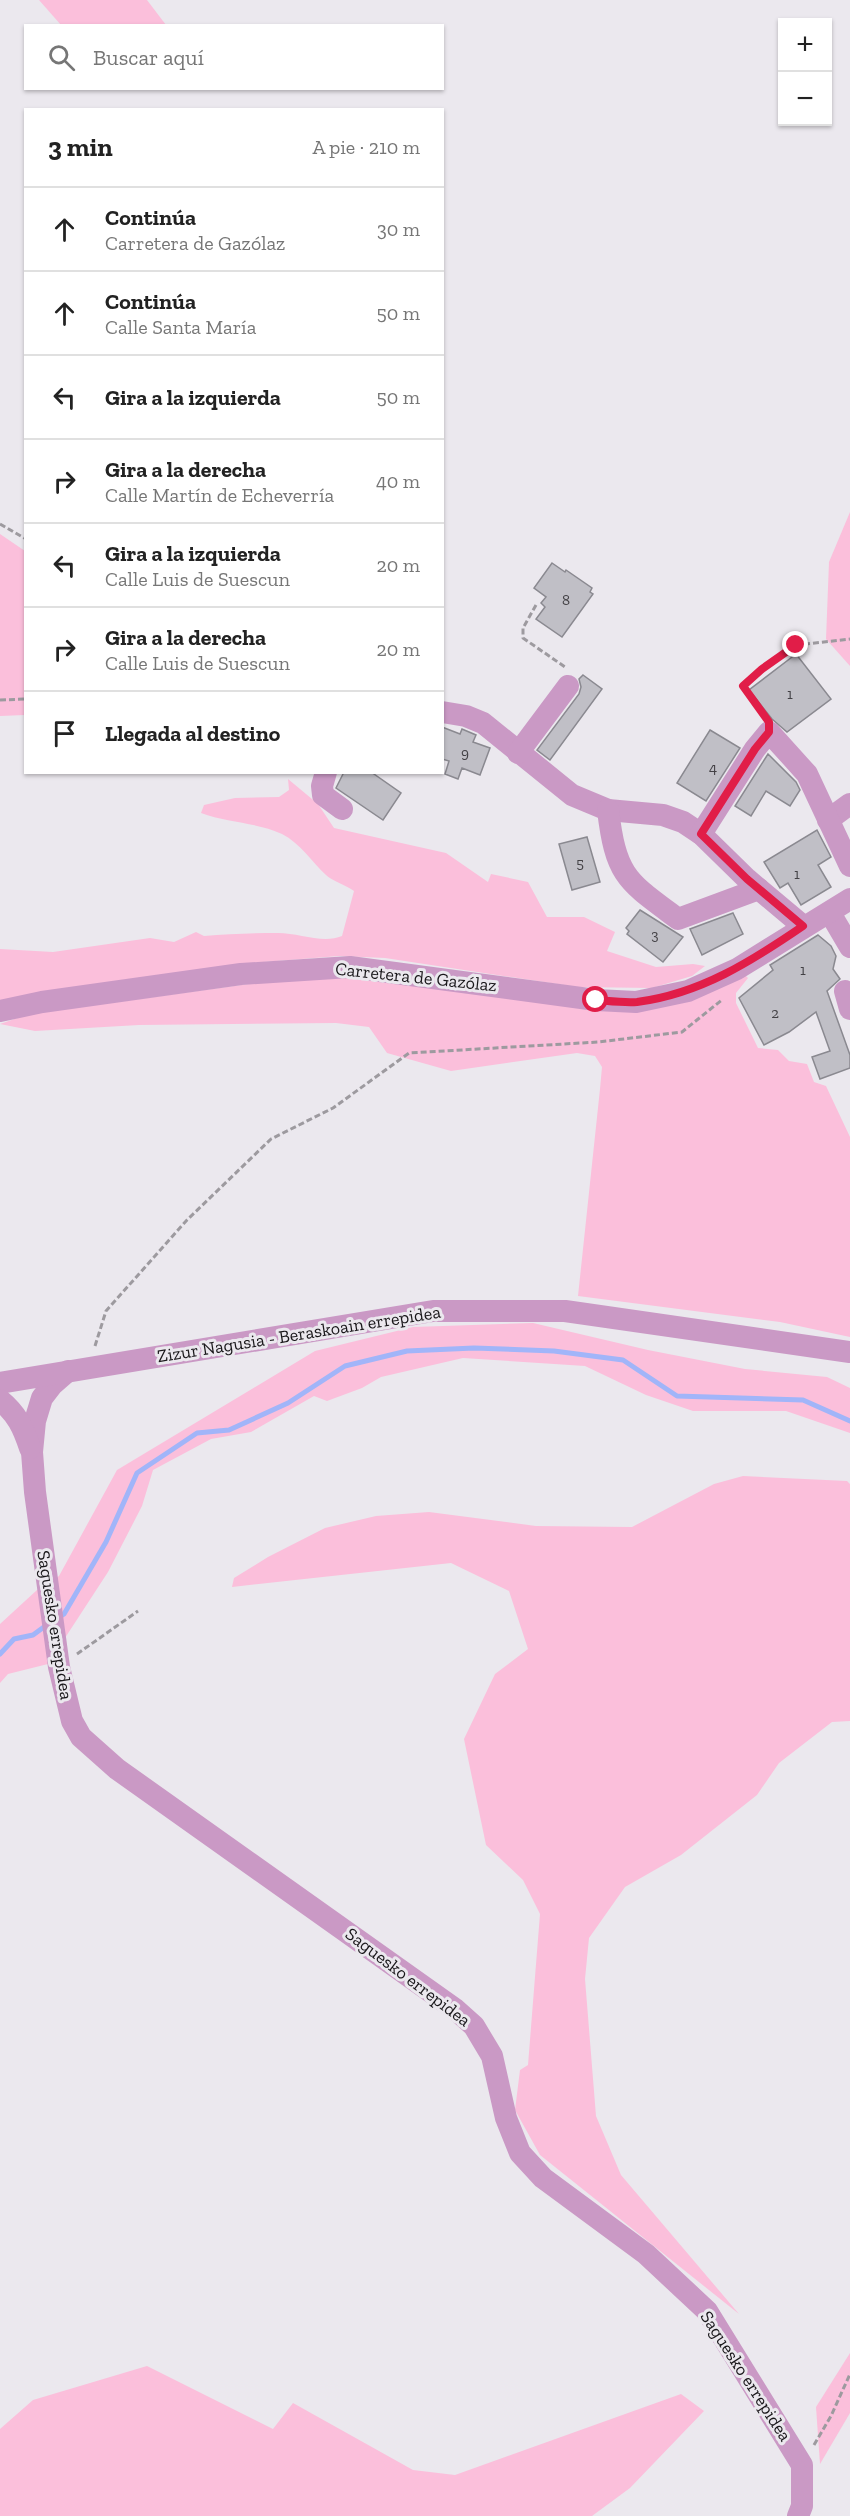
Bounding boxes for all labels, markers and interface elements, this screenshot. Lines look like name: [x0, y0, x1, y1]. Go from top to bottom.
map controls: [778, 18, 832, 126]
button: +: [778, 18, 832, 72]
search box: [24, 24, 444, 90]
icon: search: [45, 41, 78, 74]
text: Buscar aquí: [93, 44, 204, 71]
button: −: [778, 72, 832, 126]
text: 3 min: [48, 131, 113, 163]
text: A pie · 210 m: [312, 135, 420, 159]
text: Continúa: [105, 204, 196, 231]
icon: ahead: [48, 213, 81, 246]
text: 30 m: [377, 217, 420, 241]
text: Carretera de Gazólaz: [105, 231, 285, 255]
text: Continúa: [105, 288, 196, 315]
icon: ahead: [48, 297, 81, 330]
text: 50 m: [376, 301, 420, 325]
text: Calle Santa María: [105, 315, 256, 339]
icon: left: [48, 381, 81, 414]
text: Gira a la izquierda: [105, 384, 281, 411]
text: 50 m: [376, 385, 420, 409]
text: Gira a la derecha: [105, 456, 266, 483]
icon: right: [48, 465, 81, 498]
text: 40 m: [376, 469, 420, 493]
text: Calle Martín de Echeverría: [105, 483, 334, 507]
text: Gira a la izquierda: [105, 540, 281, 567]
icon: left: [48, 549, 81, 582]
text: 20 m: [376, 553, 420, 577]
text: Calle Luis de Suescun: [105, 567, 290, 591]
house number: 8: [562, 591, 570, 609]
text: Gira a la derecha: [105, 624, 266, 651]
route end: [782, 631, 808, 657]
icon: right: [48, 633, 81, 666]
text: 20 m: [376, 637, 420, 661]
text: Calle Luis de Suescun: [105, 651, 290, 675]
house number: 1: [787, 685, 793, 703]
icon: arrive: [48, 717, 81, 750]
text: Llegada al destino: [105, 720, 280, 747]
house number: 9: [461, 744, 469, 762]
house number: 4: [709, 759, 717, 777]
house number: 5: [576, 854, 584, 872]
house number: 1: [794, 865, 800, 883]
house number: 3: [651, 926, 659, 944]
street label: Carretera de Gazólaz: [334, 958, 498, 996]
house number: 1: [800, 961, 806, 979]
route start: [582, 986, 608, 1012]
house number: 2: [771, 1004, 779, 1022]
street label: Zizur Nagusia - Beraskoain errepidea: [156, 1301, 443, 1367]
street label: Saguesko errepidea: [32, 1549, 78, 1702]
street label: Saguesko errepidea: [341, 1923, 475, 2031]
street label: Saguesko errepidea: [696, 2307, 797, 2446]

